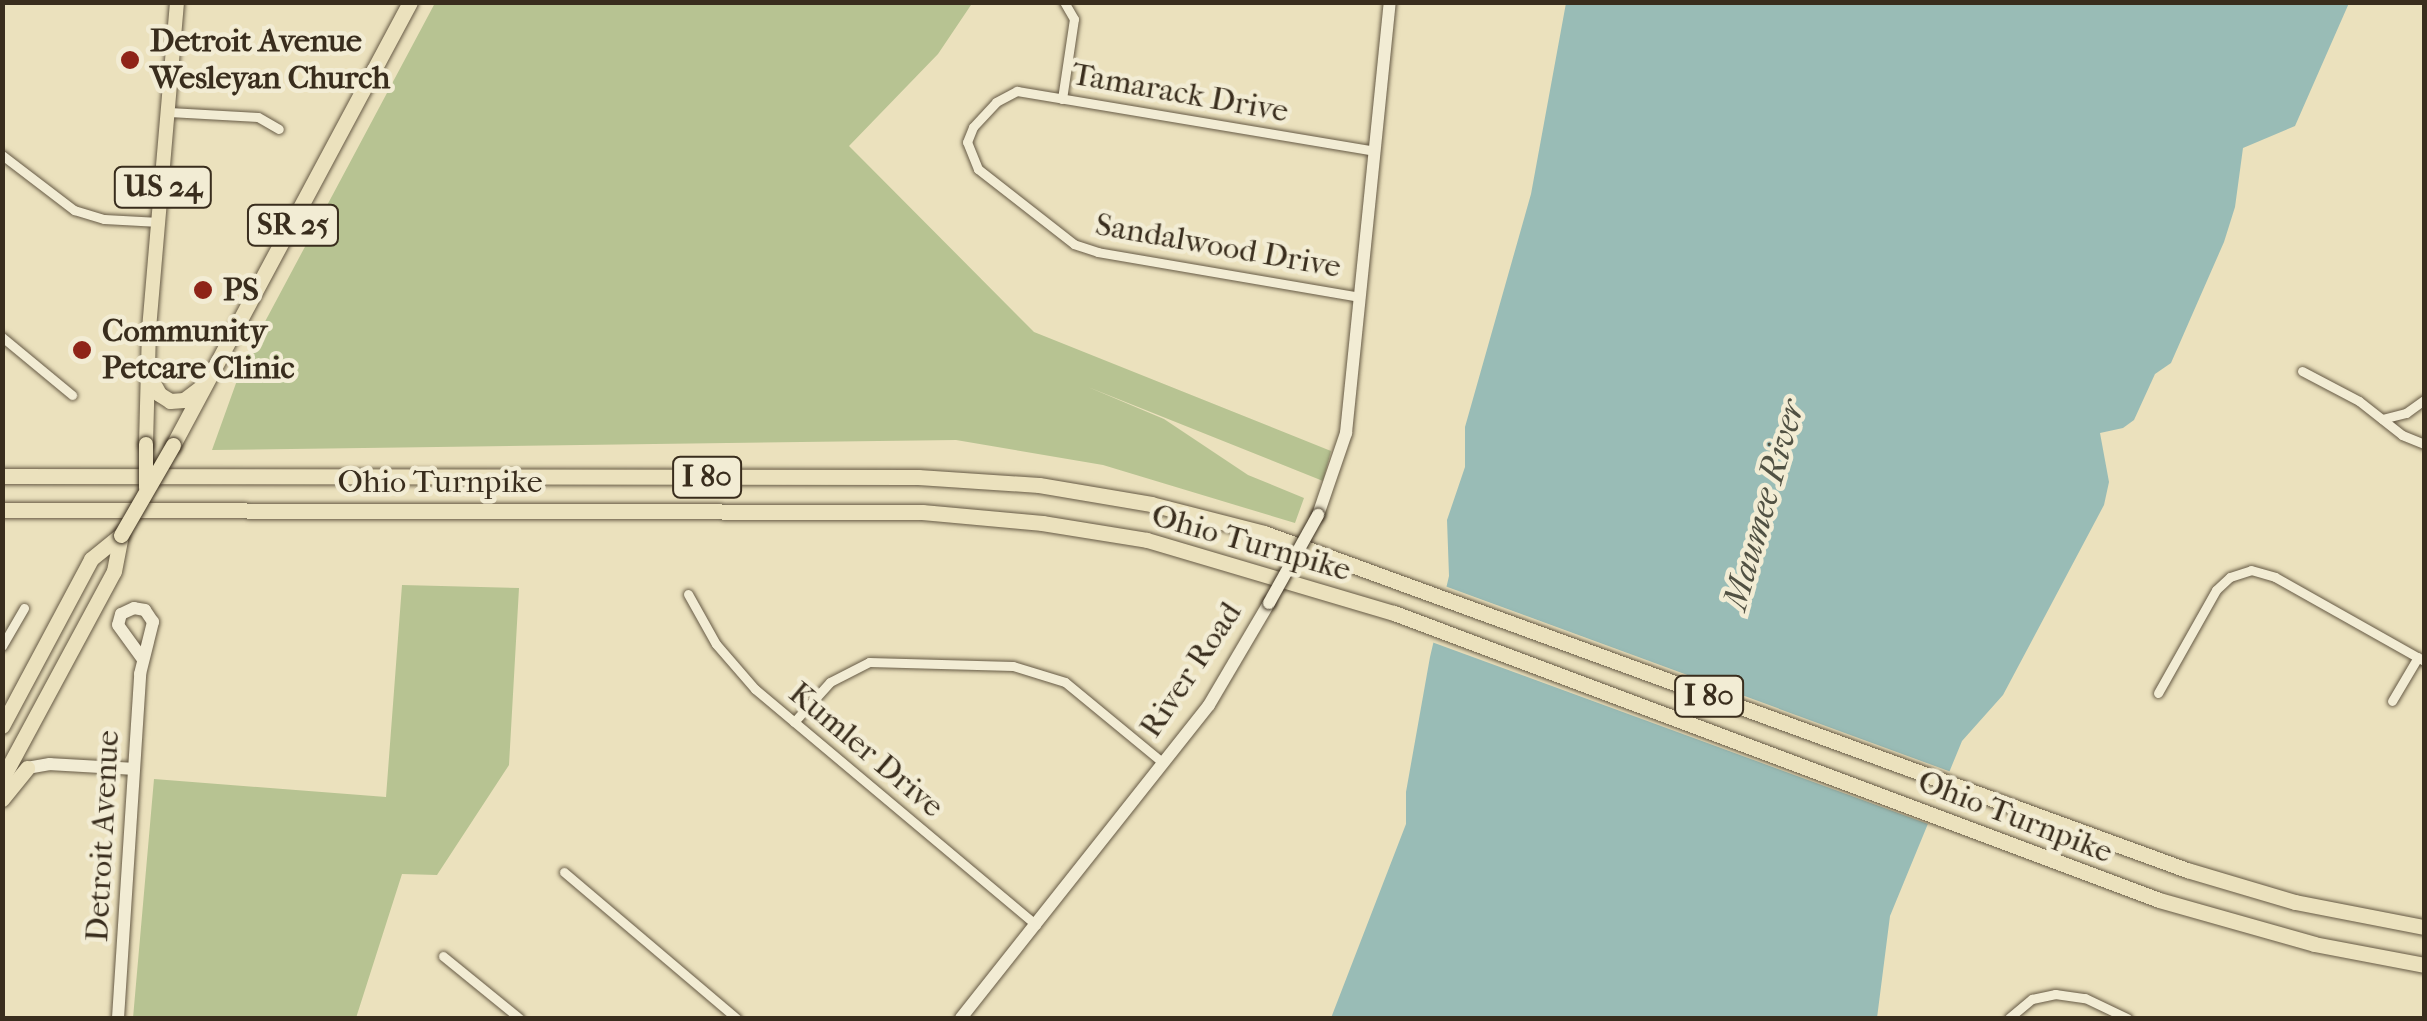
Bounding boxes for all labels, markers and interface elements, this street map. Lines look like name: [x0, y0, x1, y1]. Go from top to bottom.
place label: Detroit Avenue Wesleyan Church: [150, 23, 390, 98]
marker: Detroit Avenue Wesleyan Church: [119, 49, 141, 71]
street label: Tamarack Drive: [1069, 55, 1291, 131]
road number: US 24: [113, 162, 213, 212]
road number: SR 25: [246, 200, 340, 250]
street label: Sandalwood Drive: [1092, 206, 1344, 286]
place label: PS: [223, 271, 259, 309]
marker: PS: [192, 279, 214, 301]
place label: Community Petcare Clinic: [102, 313, 295, 388]
marker: Community Petcare Clinic: [71, 339, 93, 361]
water label: Maumee River: [1714, 396, 1814, 614]
road number: I 80: [672, 452, 742, 502]
street label: Ohio Turnpike: [337, 463, 543, 501]
street label: Ohio Turnpike: [1147, 496, 1355, 590]
street label: River Road: [1132, 595, 1250, 745]
road number: I 80: [1674, 671, 1744, 721]
street label: Kumler Drive: [781, 674, 951, 826]
street label: Detroit Avenue: [78, 729, 128, 943]
street label: Ohio Turnpike: [1912, 762, 2118, 872]

